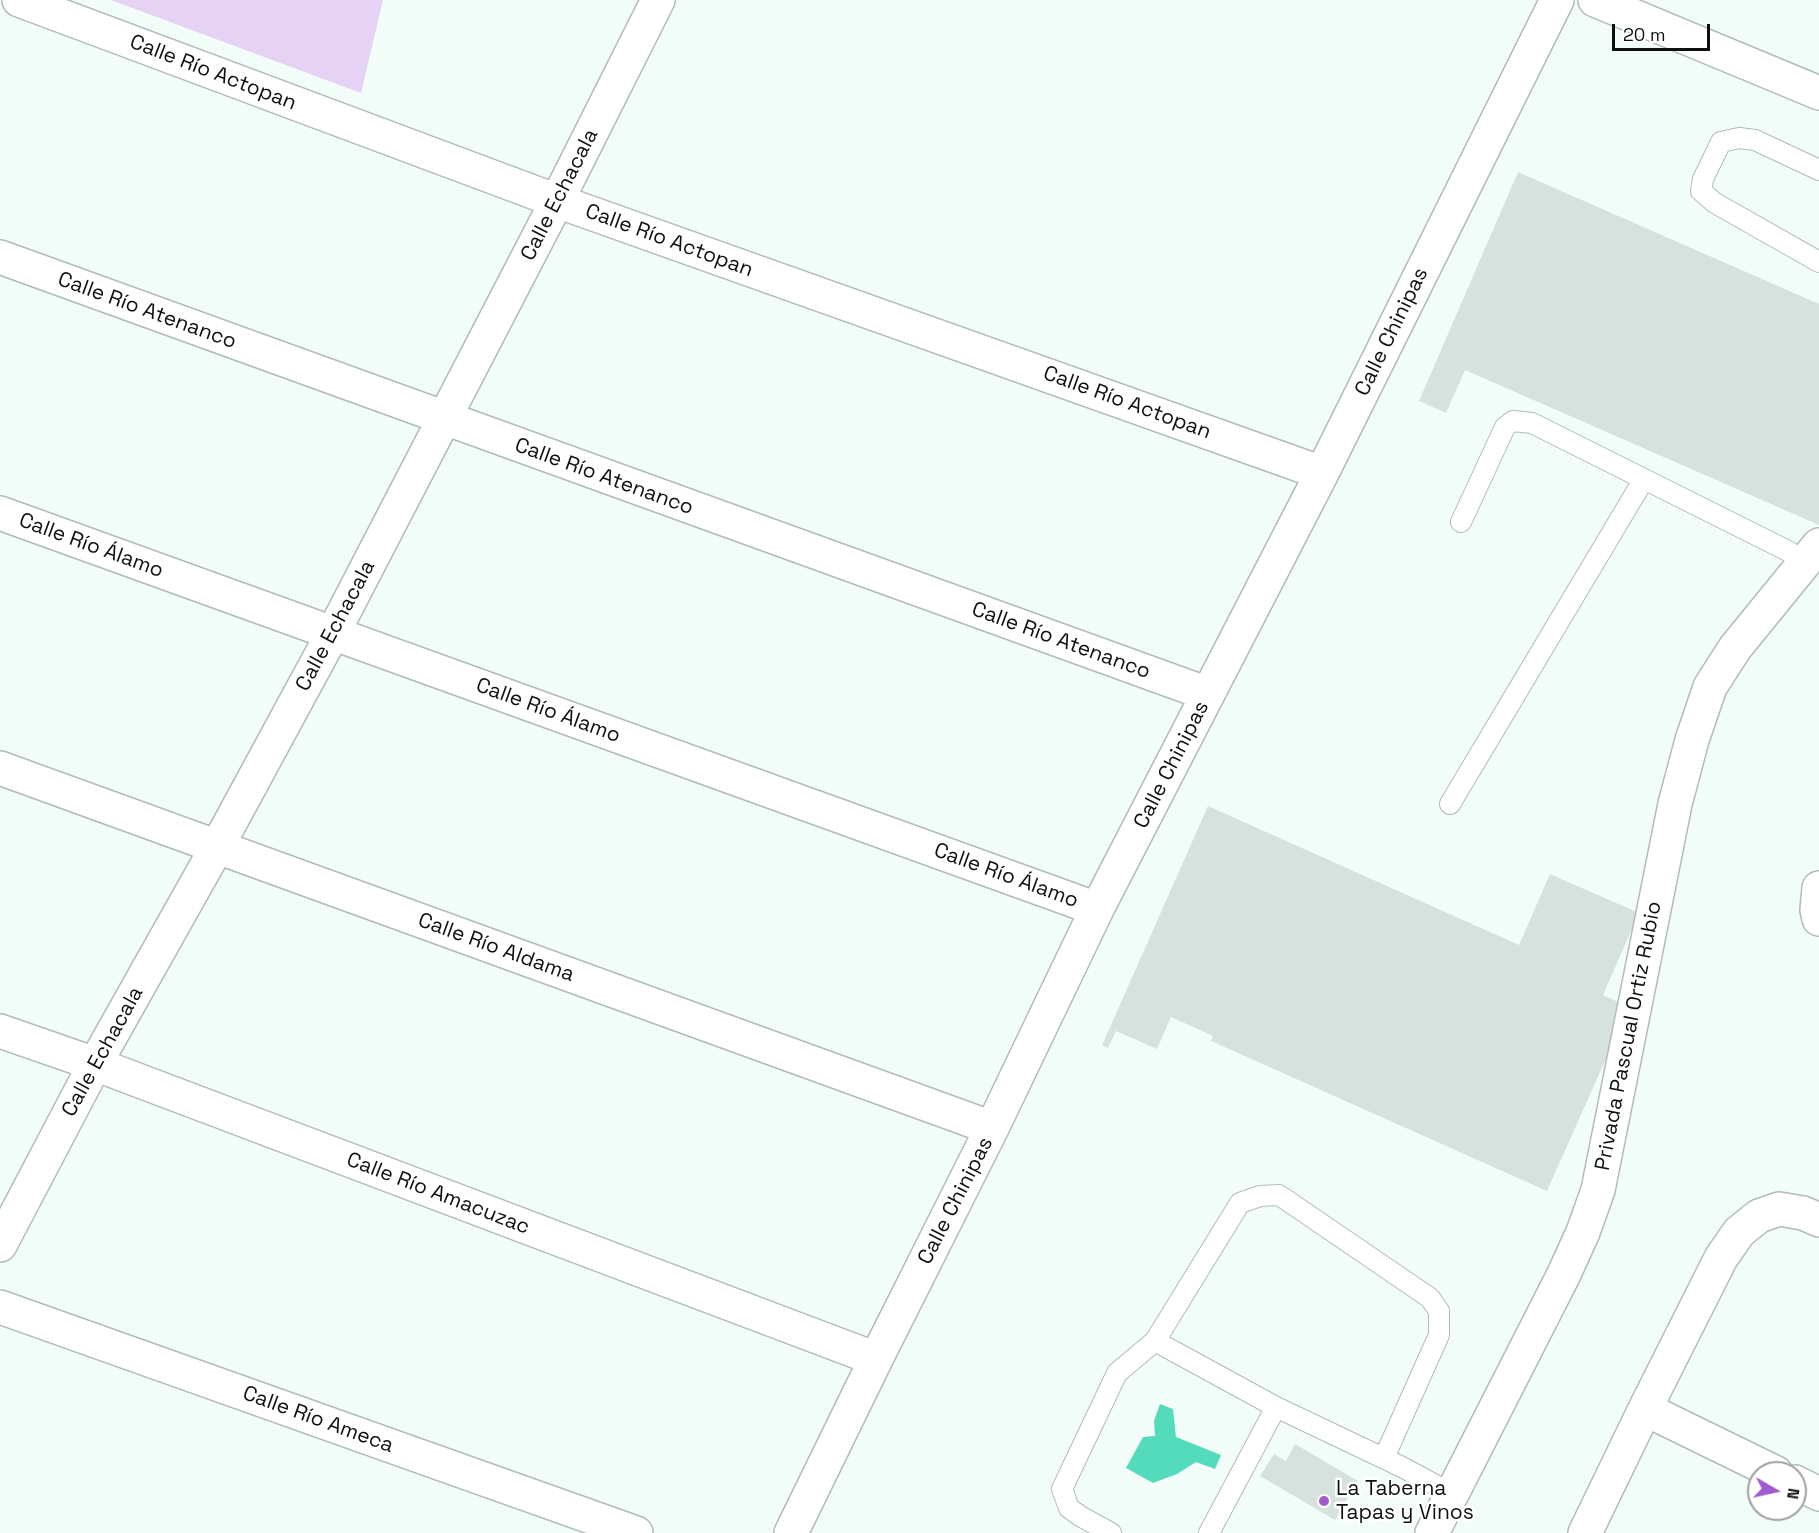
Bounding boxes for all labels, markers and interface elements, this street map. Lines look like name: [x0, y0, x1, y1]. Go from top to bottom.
scale bar: [1615, 12, 1712, 50]
text: 20 m: [1623, 23, 1666, 46]
street label: Calle Río Actopan: [126, 30, 300, 116]
street label: Calle Echacala: [516, 125, 604, 265]
street label: Calle Río Actopan: [582, 199, 756, 283]
street label: Calle Chinipas: [1350, 264, 1434, 400]
street label: Calle Río Atenanco: [54, 267, 240, 355]
street label: Calle Río Actopan: [1040, 361, 1214, 445]
street label: Calle Río Atenanco: [511, 433, 697, 521]
street label: Calle Río Álamo: [15, 508, 167, 584]
street label: Calle Echacala: [291, 556, 381, 696]
street label: Calle Río Atenanco: [968, 597, 1154, 685]
street label: Calle Río Álamo: [472, 673, 624, 749]
street label: Calle Chinipas: [1129, 697, 1215, 833]
street label: Calle Río Álamo: [930, 838, 1082, 914]
street label: Privada Pascual Ortiz Rubio: [1591, 899, 1667, 1173]
street label: Calle Río Aldama: [414, 908, 578, 988]
street label: Calle Echacala: [57, 983, 149, 1121]
street label: Calle Chinipas: [913, 1133, 999, 1269]
street label: Calle Río Amacuzac: [343, 1147, 533, 1241]
street label: Calle Río Ameca: [239, 1381, 397, 1459]
north arrow: [1747, 1461, 1807, 1521]
place label: La Taberna Tapas y Vinos: [1336, 1476, 1474, 1526]
text: N: [1782, 1487, 1805, 1501]
marker: La Taberna Tapas y Vinos: [1317, 1494, 1331, 1508]

